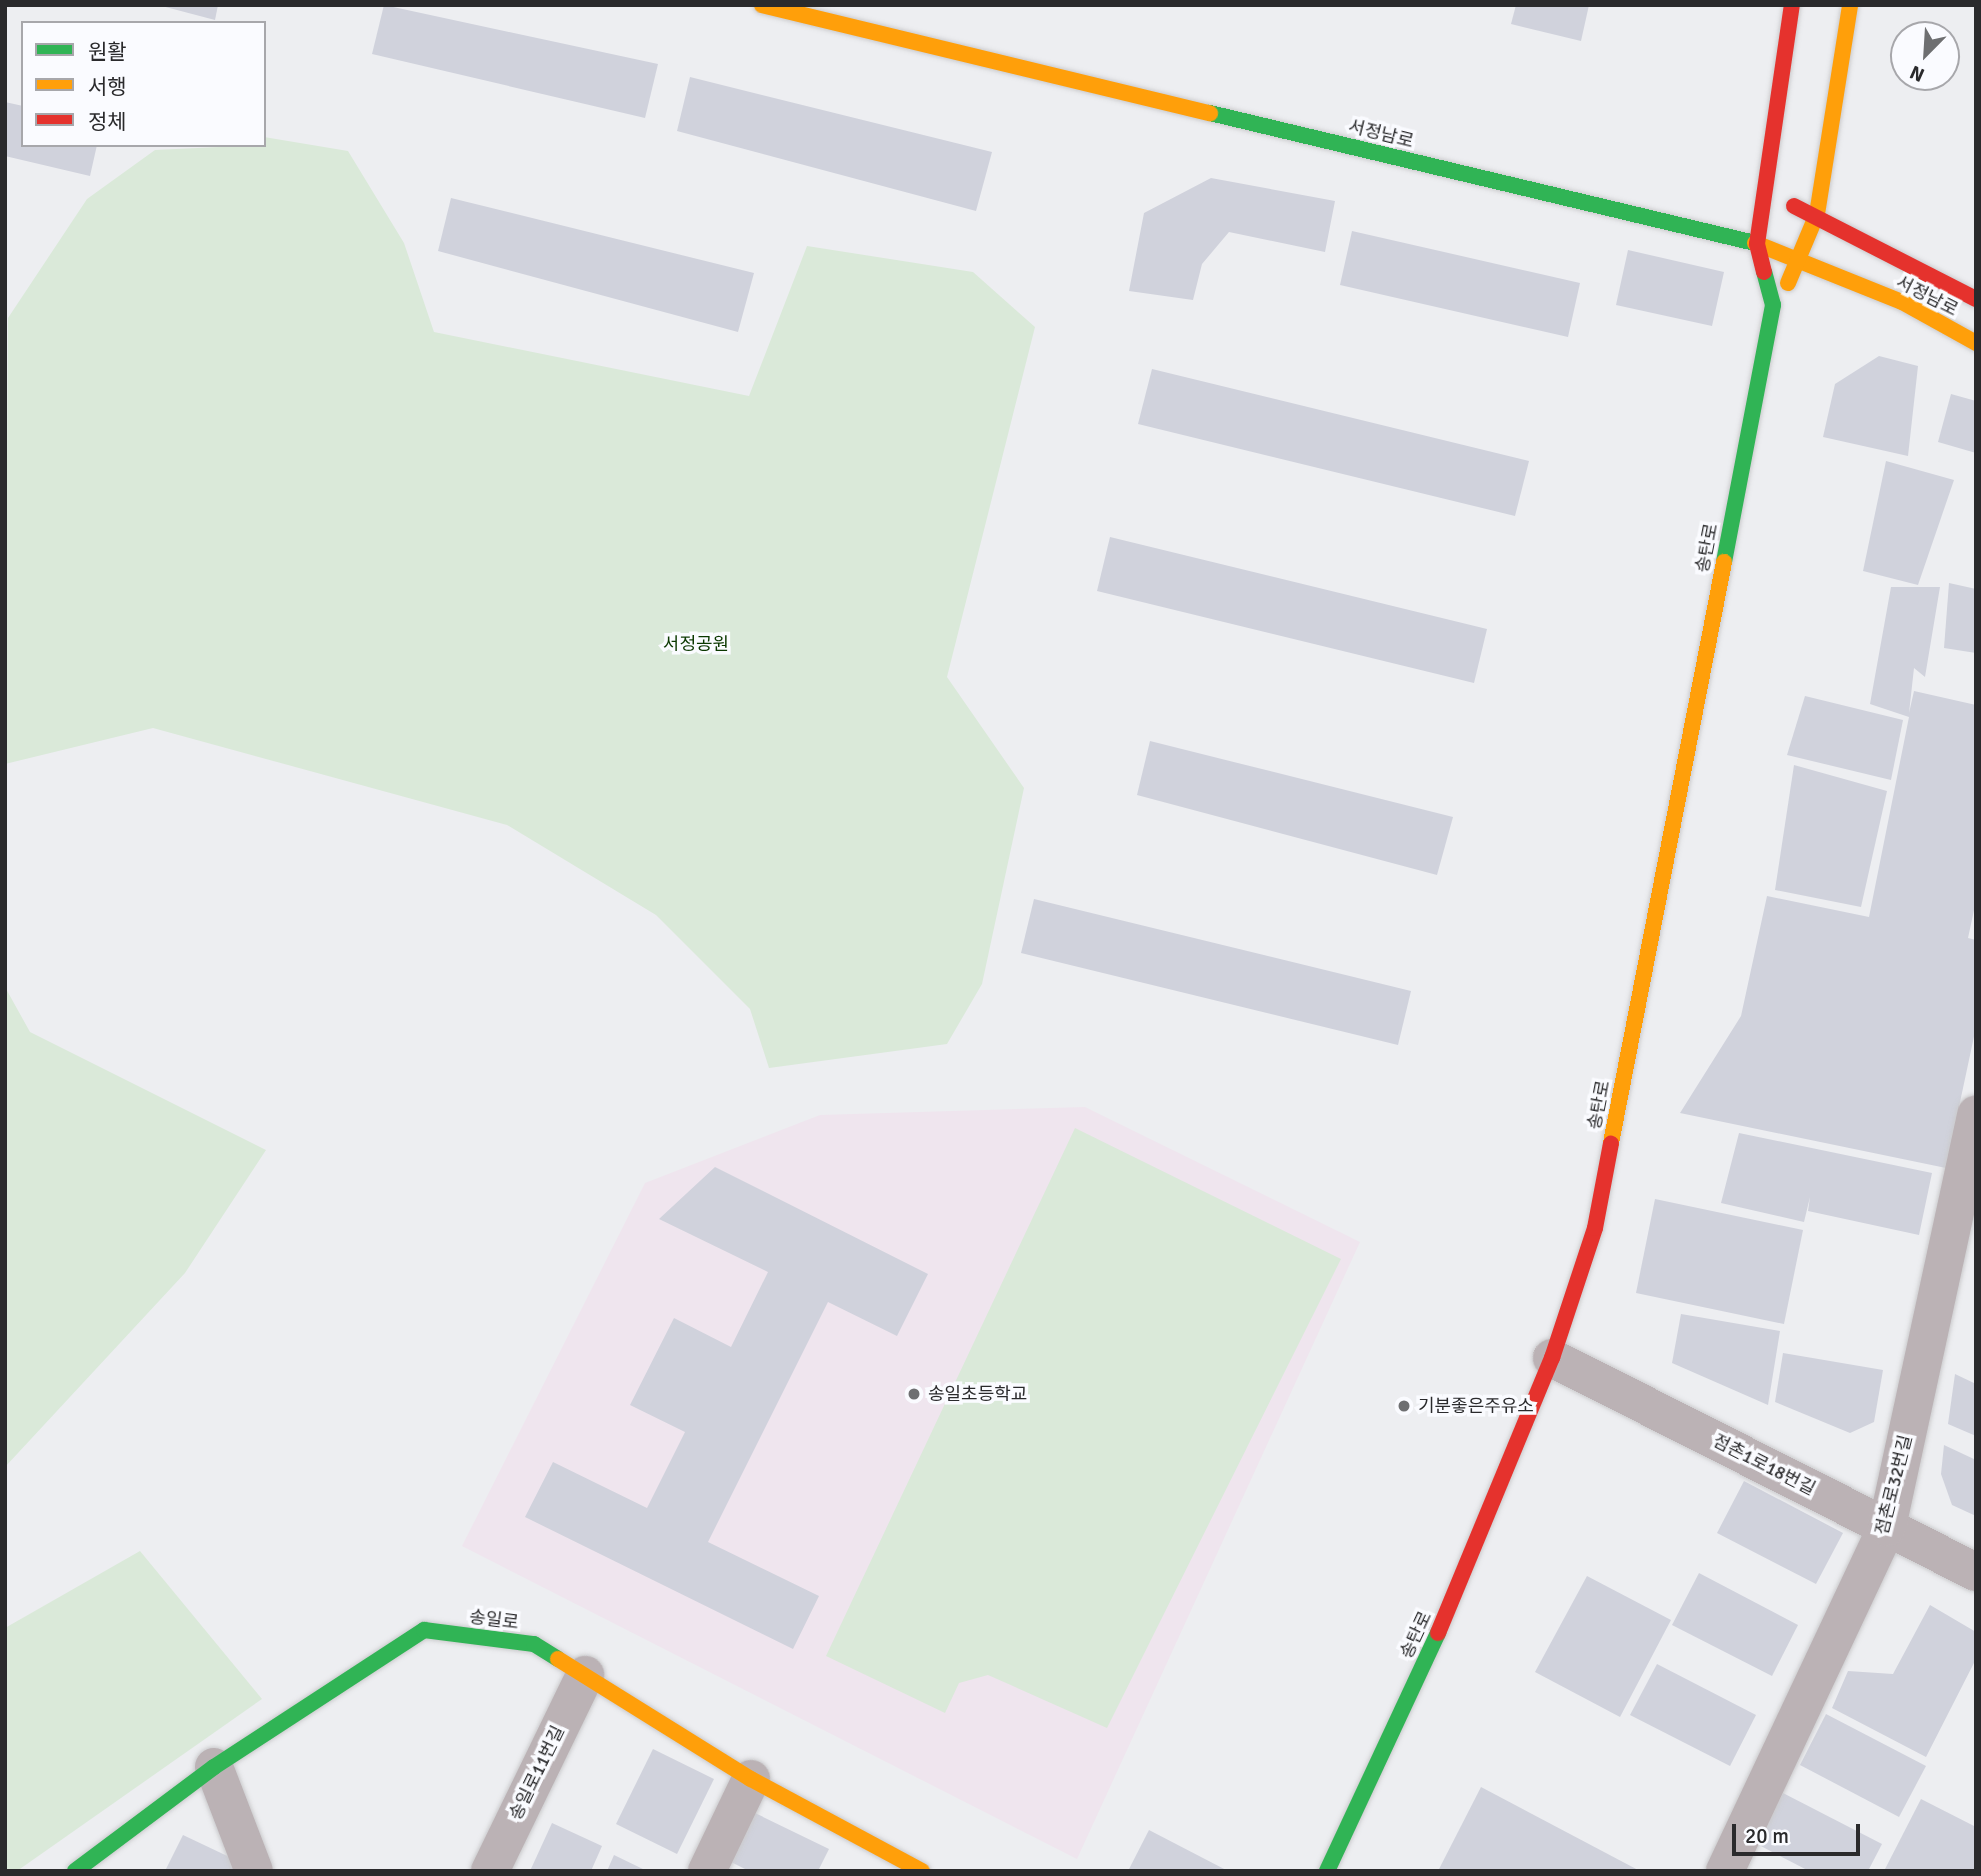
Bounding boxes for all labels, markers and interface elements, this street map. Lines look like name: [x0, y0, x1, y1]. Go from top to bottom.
legend: [21, 21, 266, 147]
north arrow: [1890, 21, 1960, 91]
text: 원활: [88, 39, 127, 65]
text: N: [1906, 60, 1928, 87]
text: 서행: [88, 74, 127, 100]
text: 정체: [88, 109, 127, 135]
street label: 서정남로: [1346, 116, 1416, 152]
street label: 서정남로: [1893, 271, 1961, 321]
street label: 송탄로: [1692, 522, 1722, 574]
park label: 서정공원: [663, 633, 729, 655]
street label: 송탄로: [1584, 1079, 1614, 1131]
place label: 송일초등학교: [928, 1383, 1027, 1405]
marker: 송일초등학교: [906, 1386, 922, 1402]
place label: 기분좋은주유소: [1418, 1395, 1534, 1417]
marker: 기분좋은주유소: [1396, 1398, 1412, 1414]
street label: 점촌1로18번길: [1709, 1430, 1819, 1500]
street label: 점촌로32번길: [1871, 1433, 1917, 1537]
street label: 송일로: [468, 1606, 520, 1634]
street label: 송탄로: [1396, 1608, 1436, 1662]
street label: 송일로11번길: [505, 1722, 569, 1824]
scale bar: [1736, 1810, 1864, 1854]
text: 20 m: [1745, 1823, 1789, 1849]

